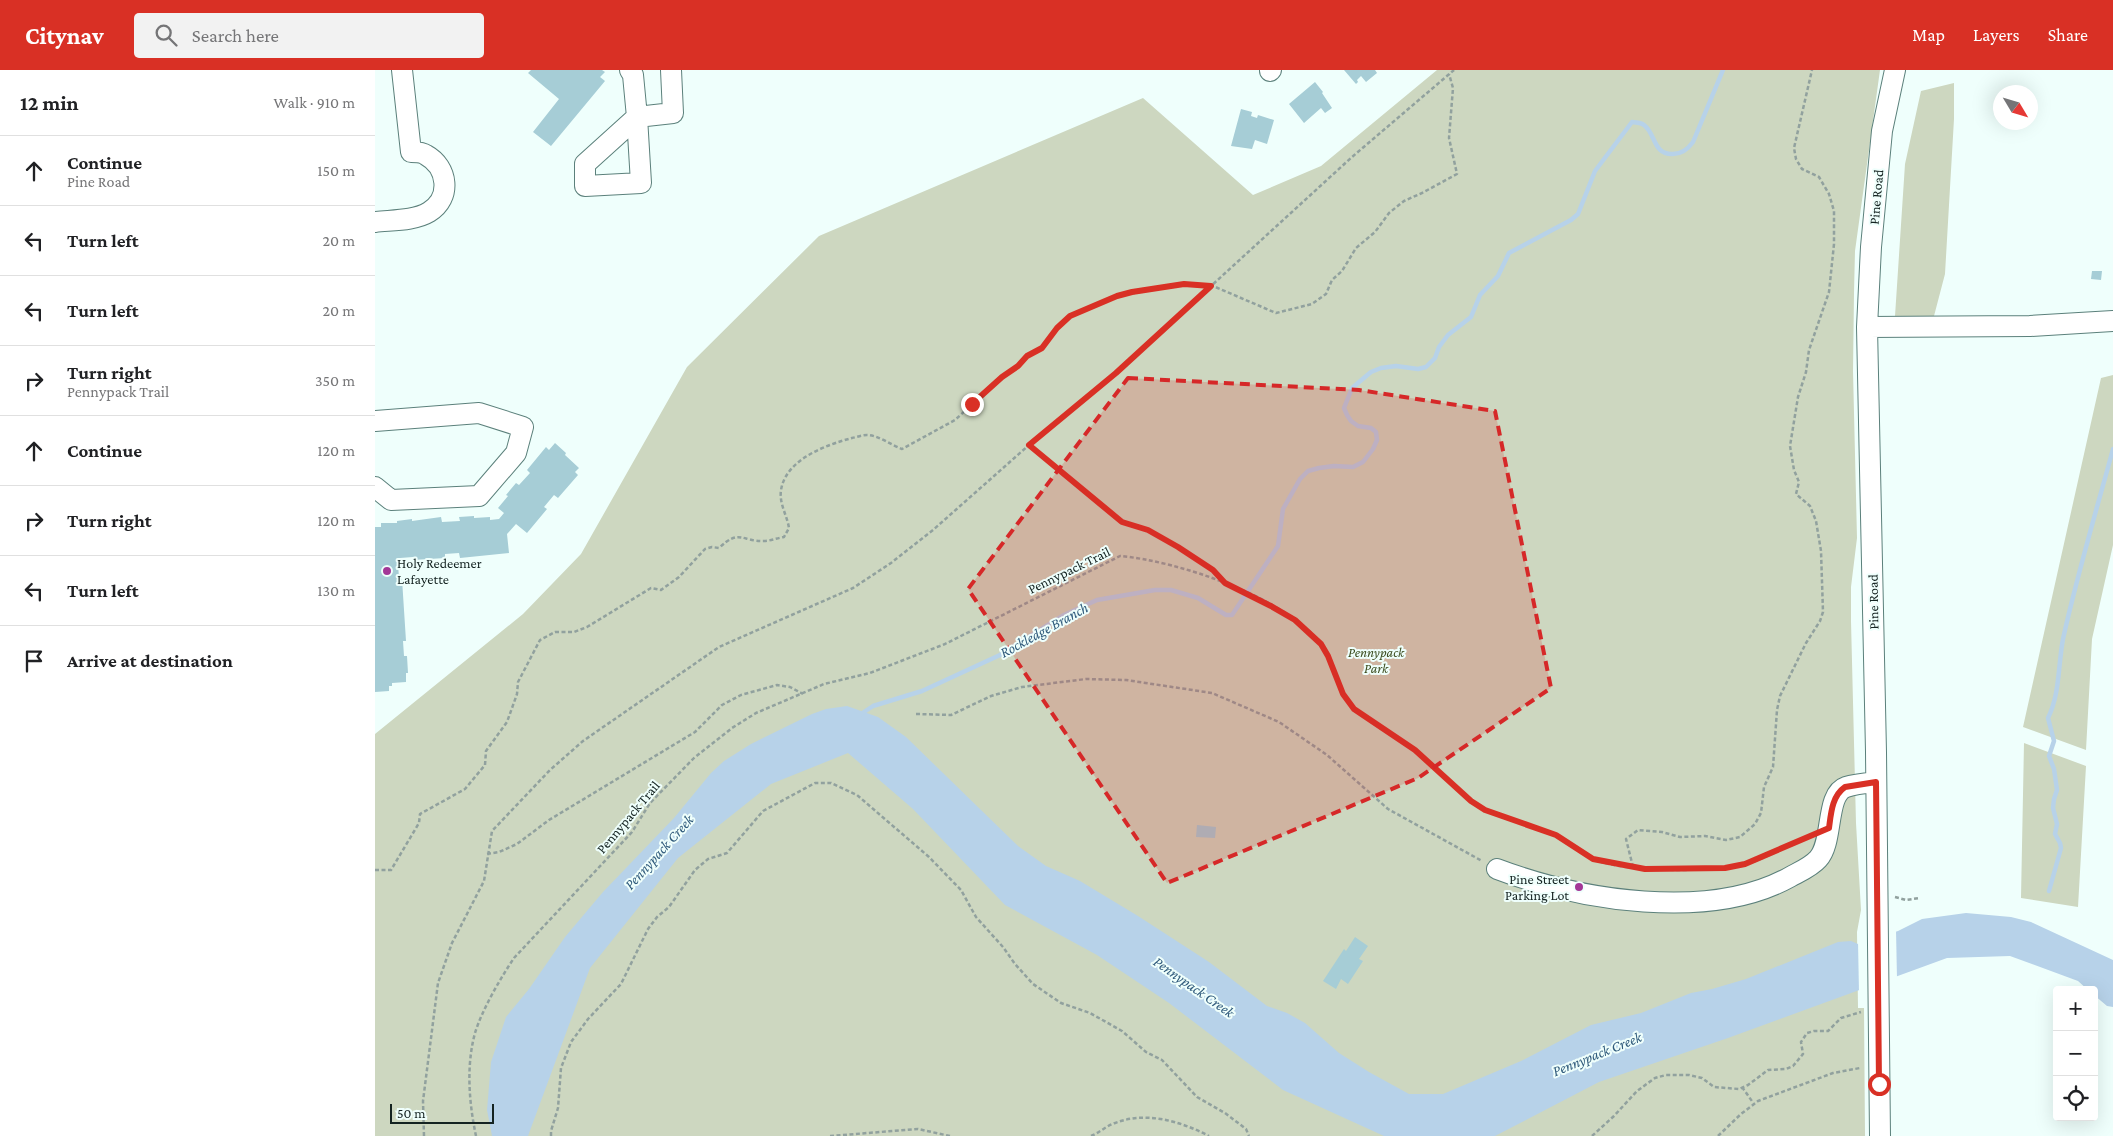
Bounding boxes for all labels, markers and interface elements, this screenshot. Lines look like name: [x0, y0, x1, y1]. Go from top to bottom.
search box: [134, 13, 484, 58]
icon: search: [152, 21, 180, 49]
text: Citynav: [25, 22, 104, 49]
text: Search here: [192, 25, 279, 46]
text: Map: [1912, 25, 1945, 45]
text: Layers: [1973, 25, 2020, 45]
text: Share: [2048, 25, 2088, 45]
north arrow: [1993, 85, 2038, 130]
text: 12 min: [20, 91, 79, 115]
text: Walk · 910 m: [274, 94, 355, 111]
text: Continue: [67, 152, 142, 173]
icon: ahead: [20, 157, 48, 185]
text: 150 m: [317, 162, 355, 179]
street label: Pine Road: [1866, 168, 1886, 225]
text: Pine Road: [67, 173, 130, 190]
icon: left: [20, 227, 48, 255]
text: Turn left: [67, 230, 139, 251]
text: 20 m: [322, 232, 355, 249]
icon: left: [20, 297, 48, 325]
text: Turn left: [67, 300, 139, 321]
text: 20 m: [322, 302, 355, 319]
text: Turn right: [67, 362, 152, 383]
icon: right: [20, 367, 48, 395]
text: 350 m: [315, 372, 355, 389]
text: Pennypack Trail: [67, 383, 169, 400]
route end: [961, 393, 984, 416]
icon: ahead: [20, 437, 48, 465]
text: Continue: [67, 440, 142, 461]
text: 120 m: [317, 442, 355, 459]
icon: right: [20, 507, 48, 535]
text: Turn right: [67, 510, 152, 531]
text: 120 m: [317, 512, 355, 529]
street label: Pennypack Trail: [1025, 543, 1113, 597]
place label: Holy Redeemer Lafayette: [397, 555, 482, 587]
marker: Holy Redeemer Lafayette: [381, 565, 393, 577]
street label: Pine Road: [1865, 574, 1881, 630]
icon: left: [20, 577, 48, 605]
text: Turn left: [67, 580, 139, 601]
text: 130 m: [317, 582, 355, 599]
water label: Rockledge Branch: [997, 599, 1091, 662]
park label: Pennypack Park: [1348, 644, 1405, 676]
icon: arrive: [20, 647, 48, 675]
text: Arrive at destination: [67, 650, 233, 671]
street label: Pennypack Trail: [593, 777, 663, 856]
water label: Pennypack Creek: [621, 810, 698, 893]
place label: Pine Street Parking Lot: [1505, 871, 1569, 903]
marker: Pine Street Parking Lot: [1573, 881, 1585, 893]
water label: Pennypack Creek: [1150, 953, 1239, 1022]
map controls: [2053, 986, 2098, 1121]
button: +: [2053, 986, 2098, 1031]
water label: Pennypack Creek: [1550, 1028, 1646, 1080]
button: −: [2053, 1031, 2098, 1076]
route start: [1868, 1073, 1891, 1096]
button: locate: [2053, 1076, 2098, 1121]
scale bar: [390, 1101, 494, 1124]
text: 50 m: [397, 1105, 425, 1121]

